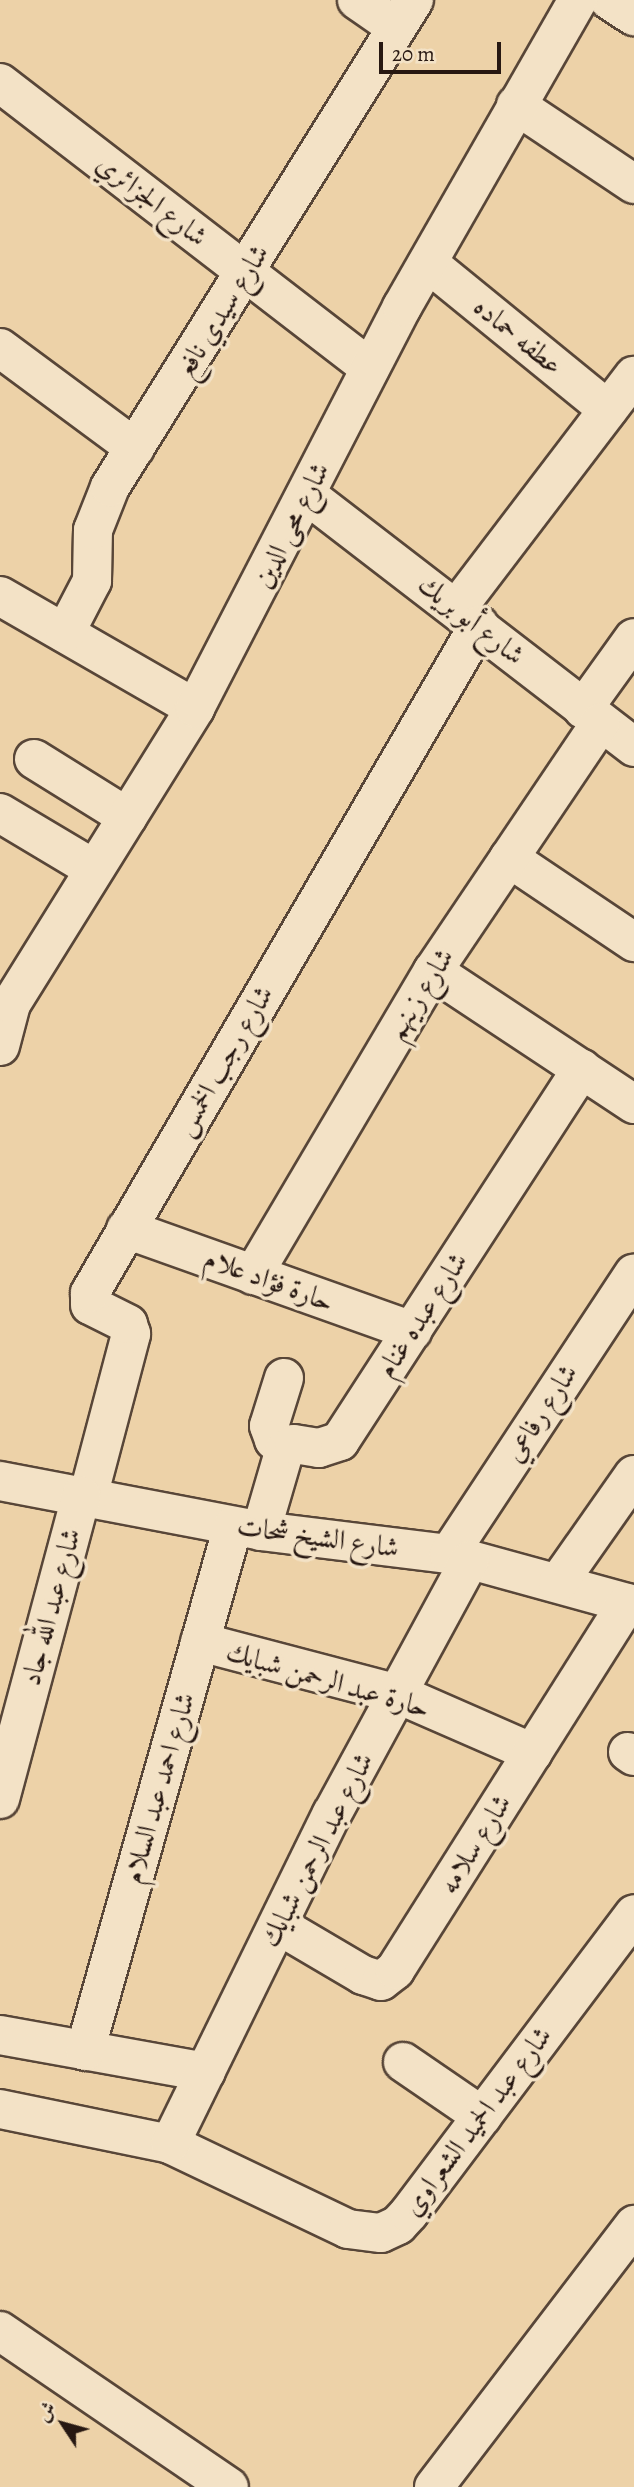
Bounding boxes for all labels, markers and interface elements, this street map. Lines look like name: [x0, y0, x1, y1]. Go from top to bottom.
scale bar: [382, 28, 504, 72]
text: 20 m: [392, 40, 435, 68]
street label: شارع الجزائري: [90, 146, 214, 254]
street label: شارع سيدي نافع: [168, 238, 276, 384]
street label: عطفه حماده: [467, 290, 569, 382]
street label: شارع محى الدين: [245, 457, 337, 593]
street label: شارع أبو بريك: [411, 568, 531, 672]
street label: شارع زينهم: [379, 942, 461, 1046]
street label: شارع رجب الخمس: [167, 980, 281, 1142]
street label: حارة فؤاد علام: [200, 1241, 338, 1319]
street label: شارع عبده غنام: [369, 1246, 475, 1384]
street label: شارع رفاعي: [497, 1358, 585, 1468]
street label: شارع الشيخ شحات: [235, 1509, 401, 1565]
street label: شارع عبد الله جاد: [14, 1525, 88, 1689]
street label: حارة عبد الرحمن شبايك: [222, 1635, 434, 1725]
street label: شارع احمد عبد السلام: [116, 1689, 202, 1887]
street label: شارع عبد الرحمن شبايك: [253, 1747, 381, 1953]
street label: شارع سلامه: [431, 1788, 519, 1900]
street label: شارع عبد الحميد الشعراوي: [395, 2020, 559, 2222]
north arrow: [28, 2389, 98, 2459]
text: ش: [30, 2396, 62, 2427]

